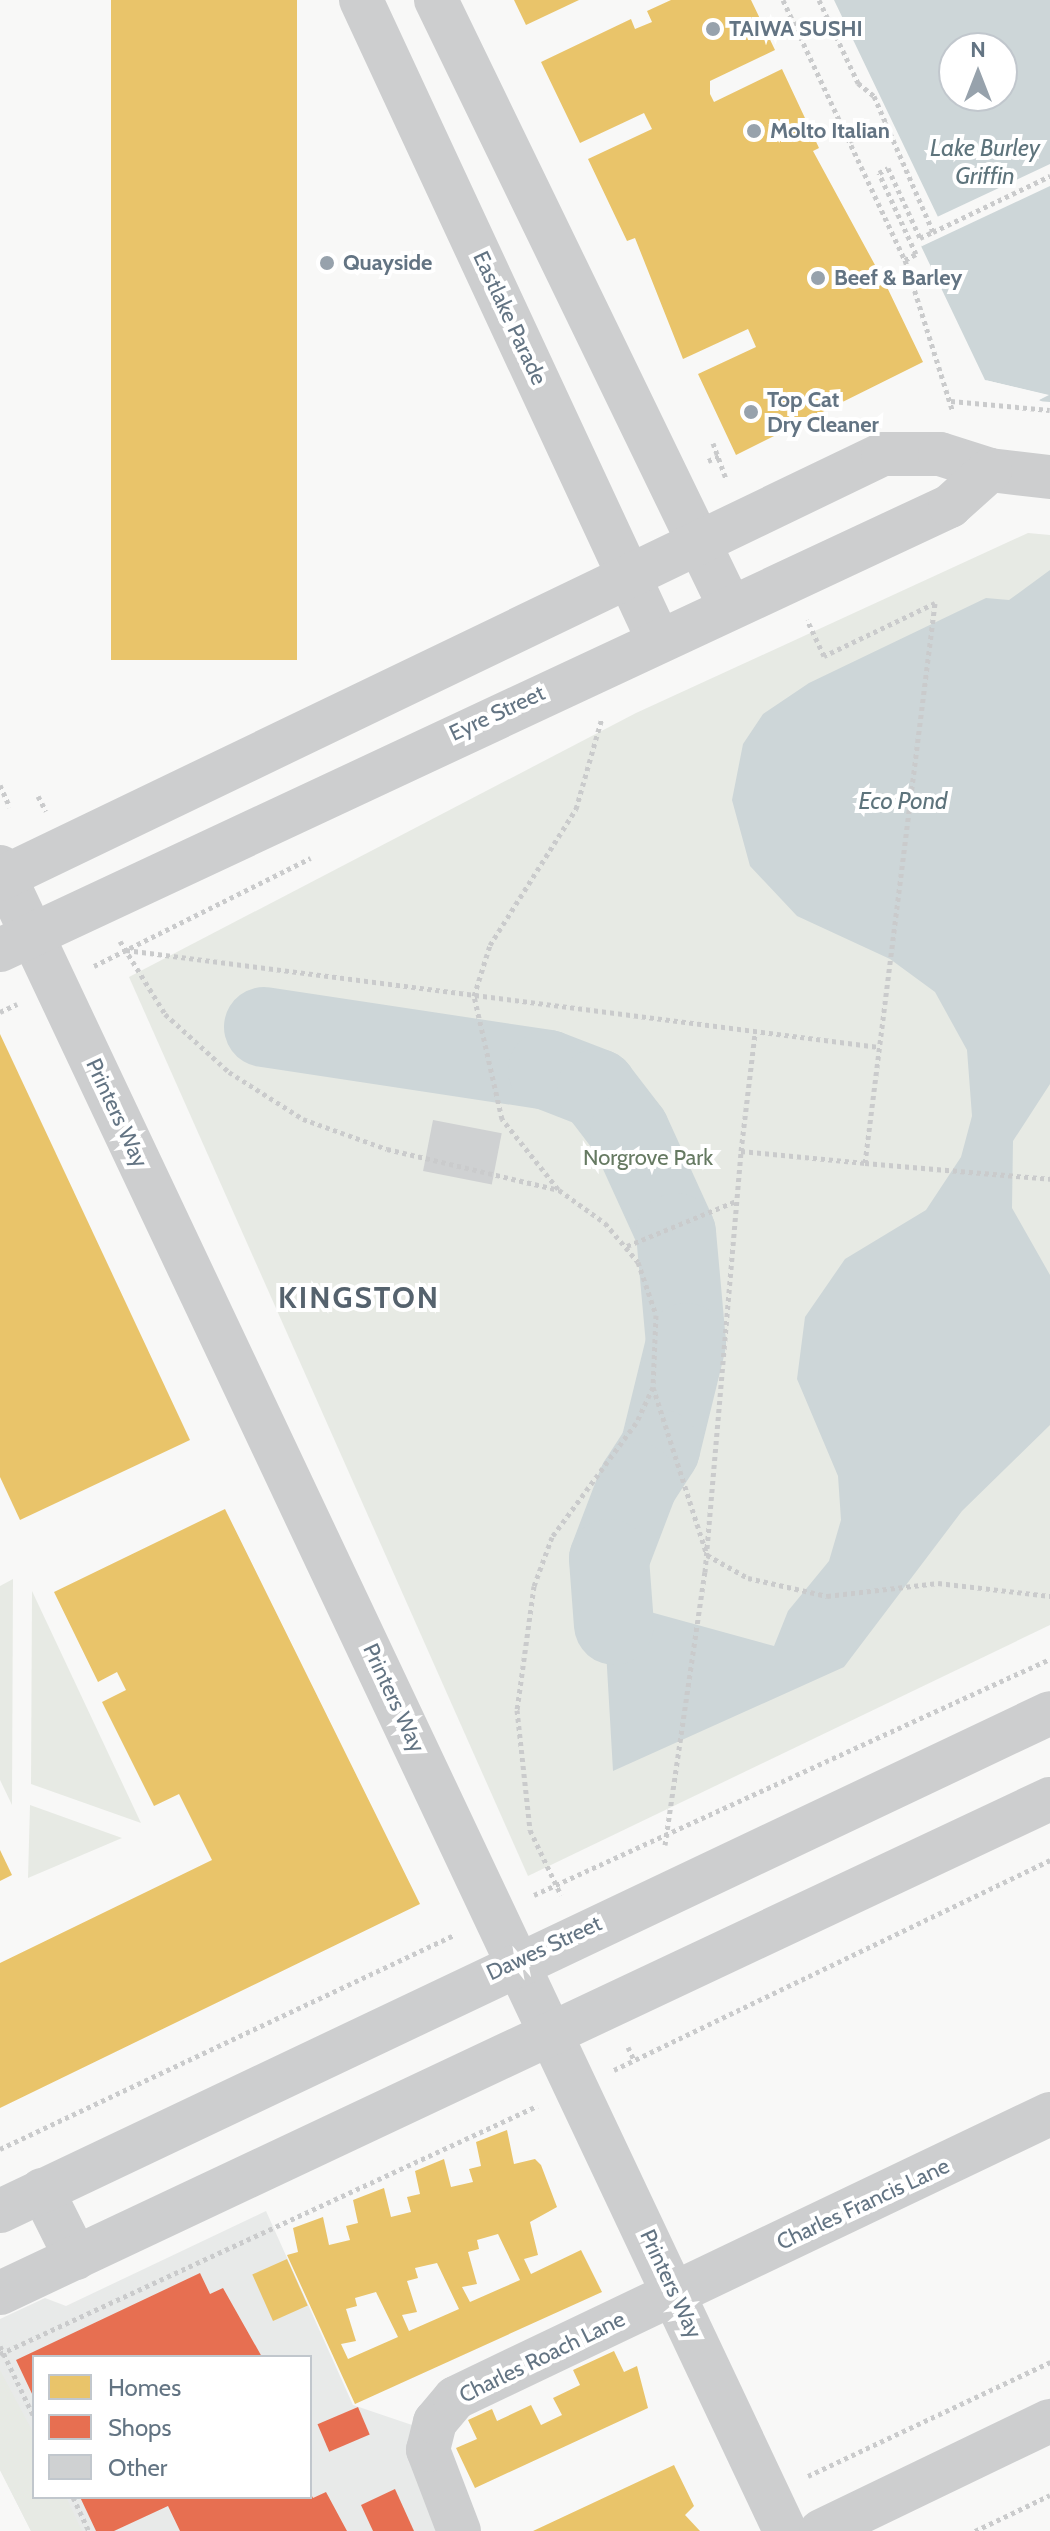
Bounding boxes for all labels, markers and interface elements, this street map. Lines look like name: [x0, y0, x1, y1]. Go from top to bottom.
place label: TAIWA SUSHI: [729, 16, 863, 42]
marker: TAIWA SUSHI: [704, 20, 722, 38]
north arrow: [938, 32, 1018, 112]
text: N: [970, 36, 986, 63]
place label: Molto Italian: [770, 118, 890, 144]
marker: Molto Italian: [745, 122, 763, 140]
water label: Lake Burley Griffin: [930, 134, 1040, 190]
street label: Eastlake Parade: [468, 247, 552, 389]
place label: Quayside: [343, 250, 432, 276]
marker: Quayside: [318, 254, 336, 272]
place label: Beef & Barley: [834, 265, 962, 291]
marker: Beef & Barley: [809, 269, 827, 287]
place label: Top Cat Dry Cleaner: [767, 386, 879, 438]
marker: Top Cat Dry Cleaner: [742, 403, 760, 421]
street label: Eyre Street: [445, 679, 549, 747]
water label: Eco Pond: [859, 787, 947, 815]
street label: Printers Way: [80, 1054, 154, 1172]
park label: Norgrove Park: [583, 1145, 713, 1171]
district label: KINGSTON: [278, 1280, 440, 1316]
street label: Printers Way: [357, 1639, 431, 1757]
street label: Dawes Street: [482, 1910, 606, 1986]
street label: Charles Francis Lane: [772, 2152, 954, 2256]
street label: Printers Way: [634, 2225, 708, 2343]
street label: Charles Roach Lane: [455, 2305, 629, 2409]
legend: [32, 2355, 312, 2499]
text: Homes: [108, 2373, 181, 2402]
text: Shops: [108, 2413, 171, 2442]
text: Other: [108, 2453, 167, 2482]

